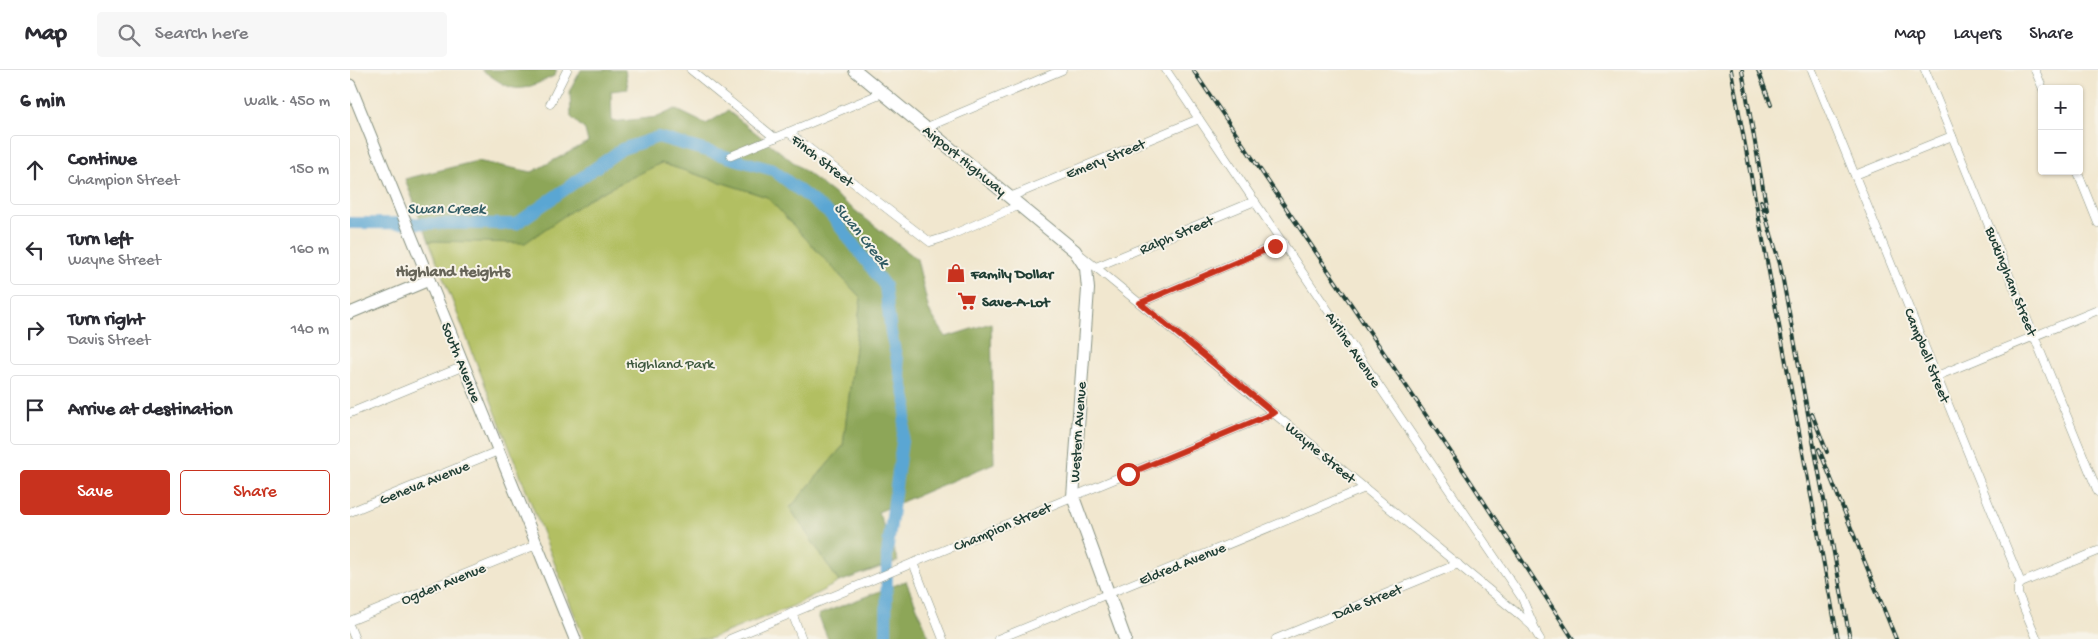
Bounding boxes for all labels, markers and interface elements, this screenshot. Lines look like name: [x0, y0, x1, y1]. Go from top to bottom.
search box: [97, 12, 447, 57]
text: Map: [25, 20, 67, 49]
icon: search: [115, 21, 143, 49]
text: Search here: [155, 23, 248, 46]
text: Map: [1894, 24, 1926, 45]
text: Layers: [1954, 24, 2001, 45]
text: Share: [2029, 24, 2073, 45]
map controls: [2038, 85, 2083, 175]
button: +: [2038, 85, 2083, 130]
text: 6 min: [20, 90, 65, 115]
text: Walk · 450 m: [244, 93, 330, 112]
street label: Airport Highway: [918, 122, 1010, 201]
button: −: [2038, 130, 2083, 175]
street label: Finch Street: [786, 131, 858, 193]
street label: Emery Street: [1063, 135, 1150, 184]
text: Continue: [68, 149, 137, 172]
icon: ahead: [21, 156, 49, 184]
text: 150 m: [290, 161, 329, 180]
text: Champion Street: [68, 172, 179, 191]
water label: Swan Creek: [828, 200, 893, 274]
water label: Swan Creek: [407, 201, 487, 220]
street label: Ralph Street: [1137, 211, 1218, 259]
street label: Buckingham Street: [1980, 224, 2041, 341]
text: Turn left: [68, 229, 132, 252]
route end: [1264, 235, 1287, 258]
icon: left: [21, 236, 49, 264]
text: 160 m: [290, 241, 329, 260]
text: Wayne Street: [68, 252, 161, 271]
shop icon: Family Dollar: [945, 262, 967, 284]
district label: Highland Heights: [396, 264, 511, 283]
place label: Family Dollar: [970, 266, 1055, 284]
supermarket icon: Save-A-Lot: [956, 290, 978, 312]
place label: Save-A-Lot: [982, 294, 1051, 312]
street label: Campbell Street: [1899, 306, 1954, 407]
text: Turn right: [68, 309, 144, 332]
street label: Airline Avenue: [1320, 309, 1384, 392]
icon: right: [21, 316, 49, 344]
street label: South Avenue: [436, 320, 484, 406]
text: 140 m: [291, 321, 329, 340]
text: Davis Street: [68, 332, 150, 351]
park label: Highland Park: [626, 356, 715, 374]
street label: Western Avenue: [1066, 381, 1092, 483]
icon: arrive: [21, 396, 49, 424]
text: Arrive at destination: [68, 399, 232, 422]
street label: Wayne Street: [1281, 419, 1360, 490]
street label: Geneva Avenue: [377, 457, 473, 510]
route start: [1117, 463, 1140, 486]
button: Save: [20, 470, 170, 515]
button: Share: [180, 470, 330, 515]
street label: Champion Street: [951, 498, 1056, 556]
street label: Eldred Avenue: [1137, 539, 1229, 590]
street label: Ogden Avenue: [399, 560, 489, 610]
street label: Dale Street: [1330, 580, 1407, 625]

